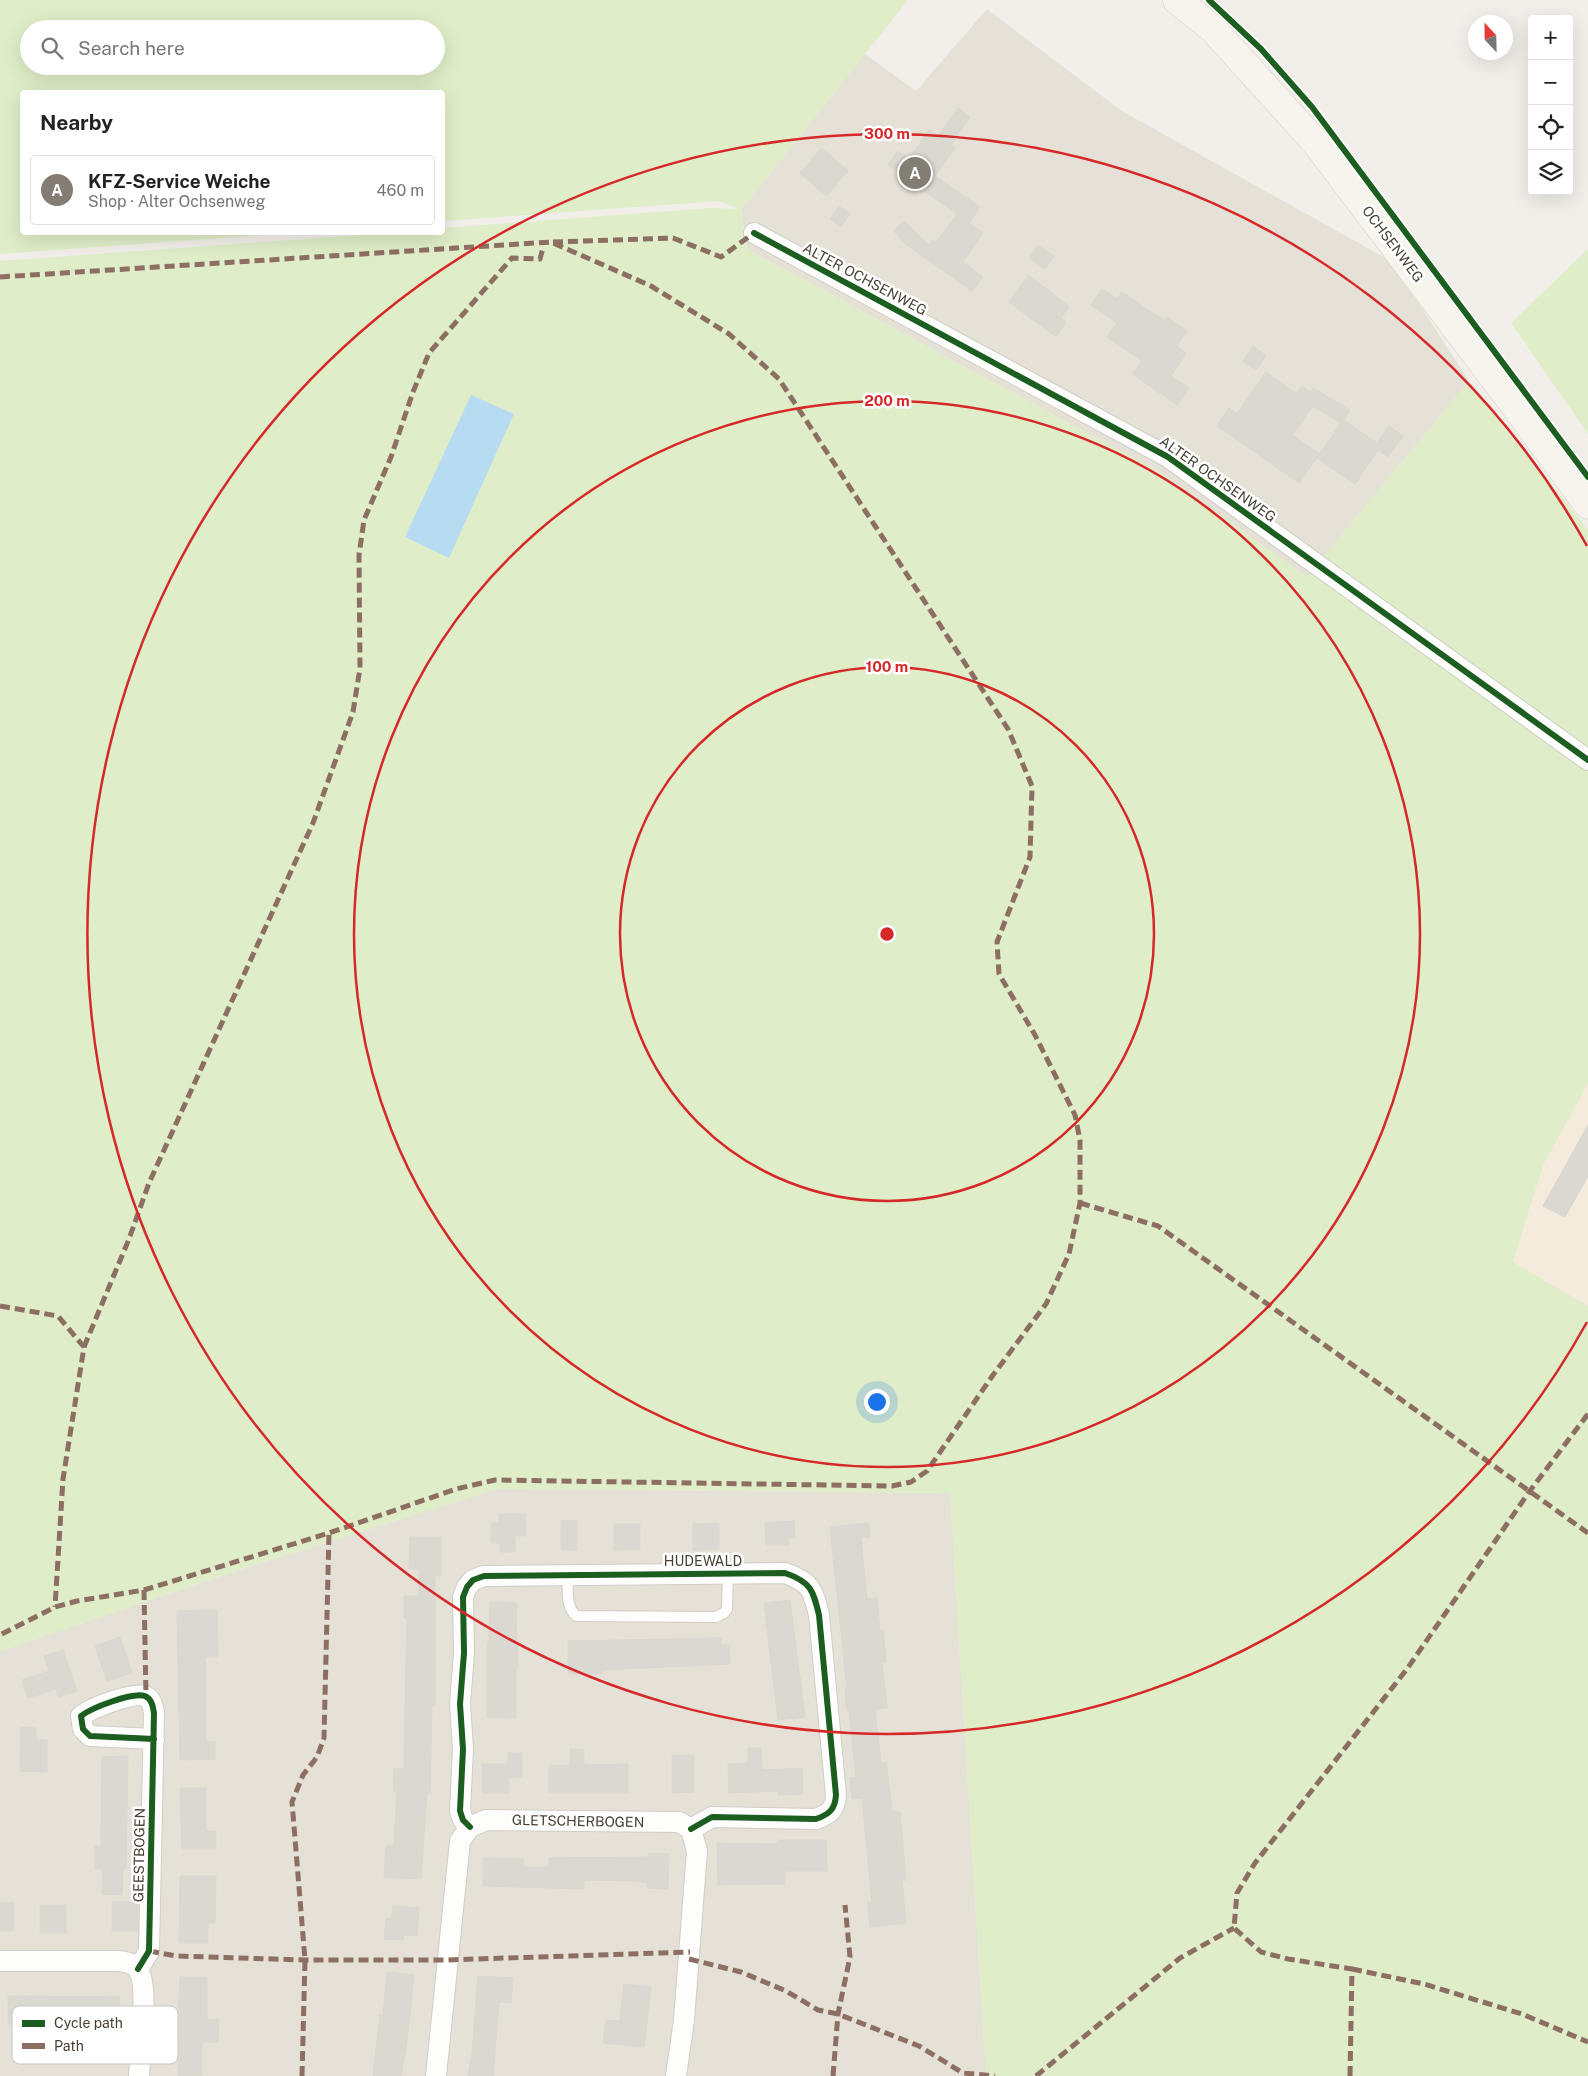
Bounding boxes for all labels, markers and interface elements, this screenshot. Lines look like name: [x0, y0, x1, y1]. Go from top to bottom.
north arrow: [1468, 15, 1513, 60]
map controls: [1528, 15, 1573, 195]
button: +: [1528, 15, 1573, 60]
search box: [20, 20, 445, 75]
icon: search: [38, 34, 66, 62]
text: Search here: [78, 37, 185, 59]
button: −: [1528, 60, 1573, 105]
button: locate: [1528, 105, 1573, 150]
text: Nearby: [40, 110, 113, 135]
text: 300 m: [864, 125, 910, 142]
button: layers: [1528, 150, 1573, 195]
pin: A: [899, 154, 931, 192]
text: KFZ-Service Weiche: [88, 170, 271, 192]
text: A: [51, 181, 63, 200]
text: 460 m: [377, 181, 424, 200]
text: Shop · Alter Ochsenweg: [88, 192, 265, 211]
street label: OCHSENWEG: [1359, 203, 1427, 285]
street label: ALTER OCHSENWEG: [800, 239, 930, 319]
text: 200 m: [864, 392, 910, 409]
street label: ALTER OCHSENWEG: [1157, 433, 1279, 525]
text: 100 m: [866, 658, 908, 675]
centre of rings: [878, 925, 896, 943]
your location: [864, 1389, 890, 1415]
street label: HUDEWALD: [664, 1553, 742, 1569]
street label: GEESTBOGEN: [130, 1808, 148, 1902]
street label: GLETSCHERBOGEN: [512, 1812, 644, 1830]
legend: [12, 2006, 178, 2064]
text: Cycle path: [54, 2015, 123, 2031]
text: Path: [54, 2038, 84, 2054]

